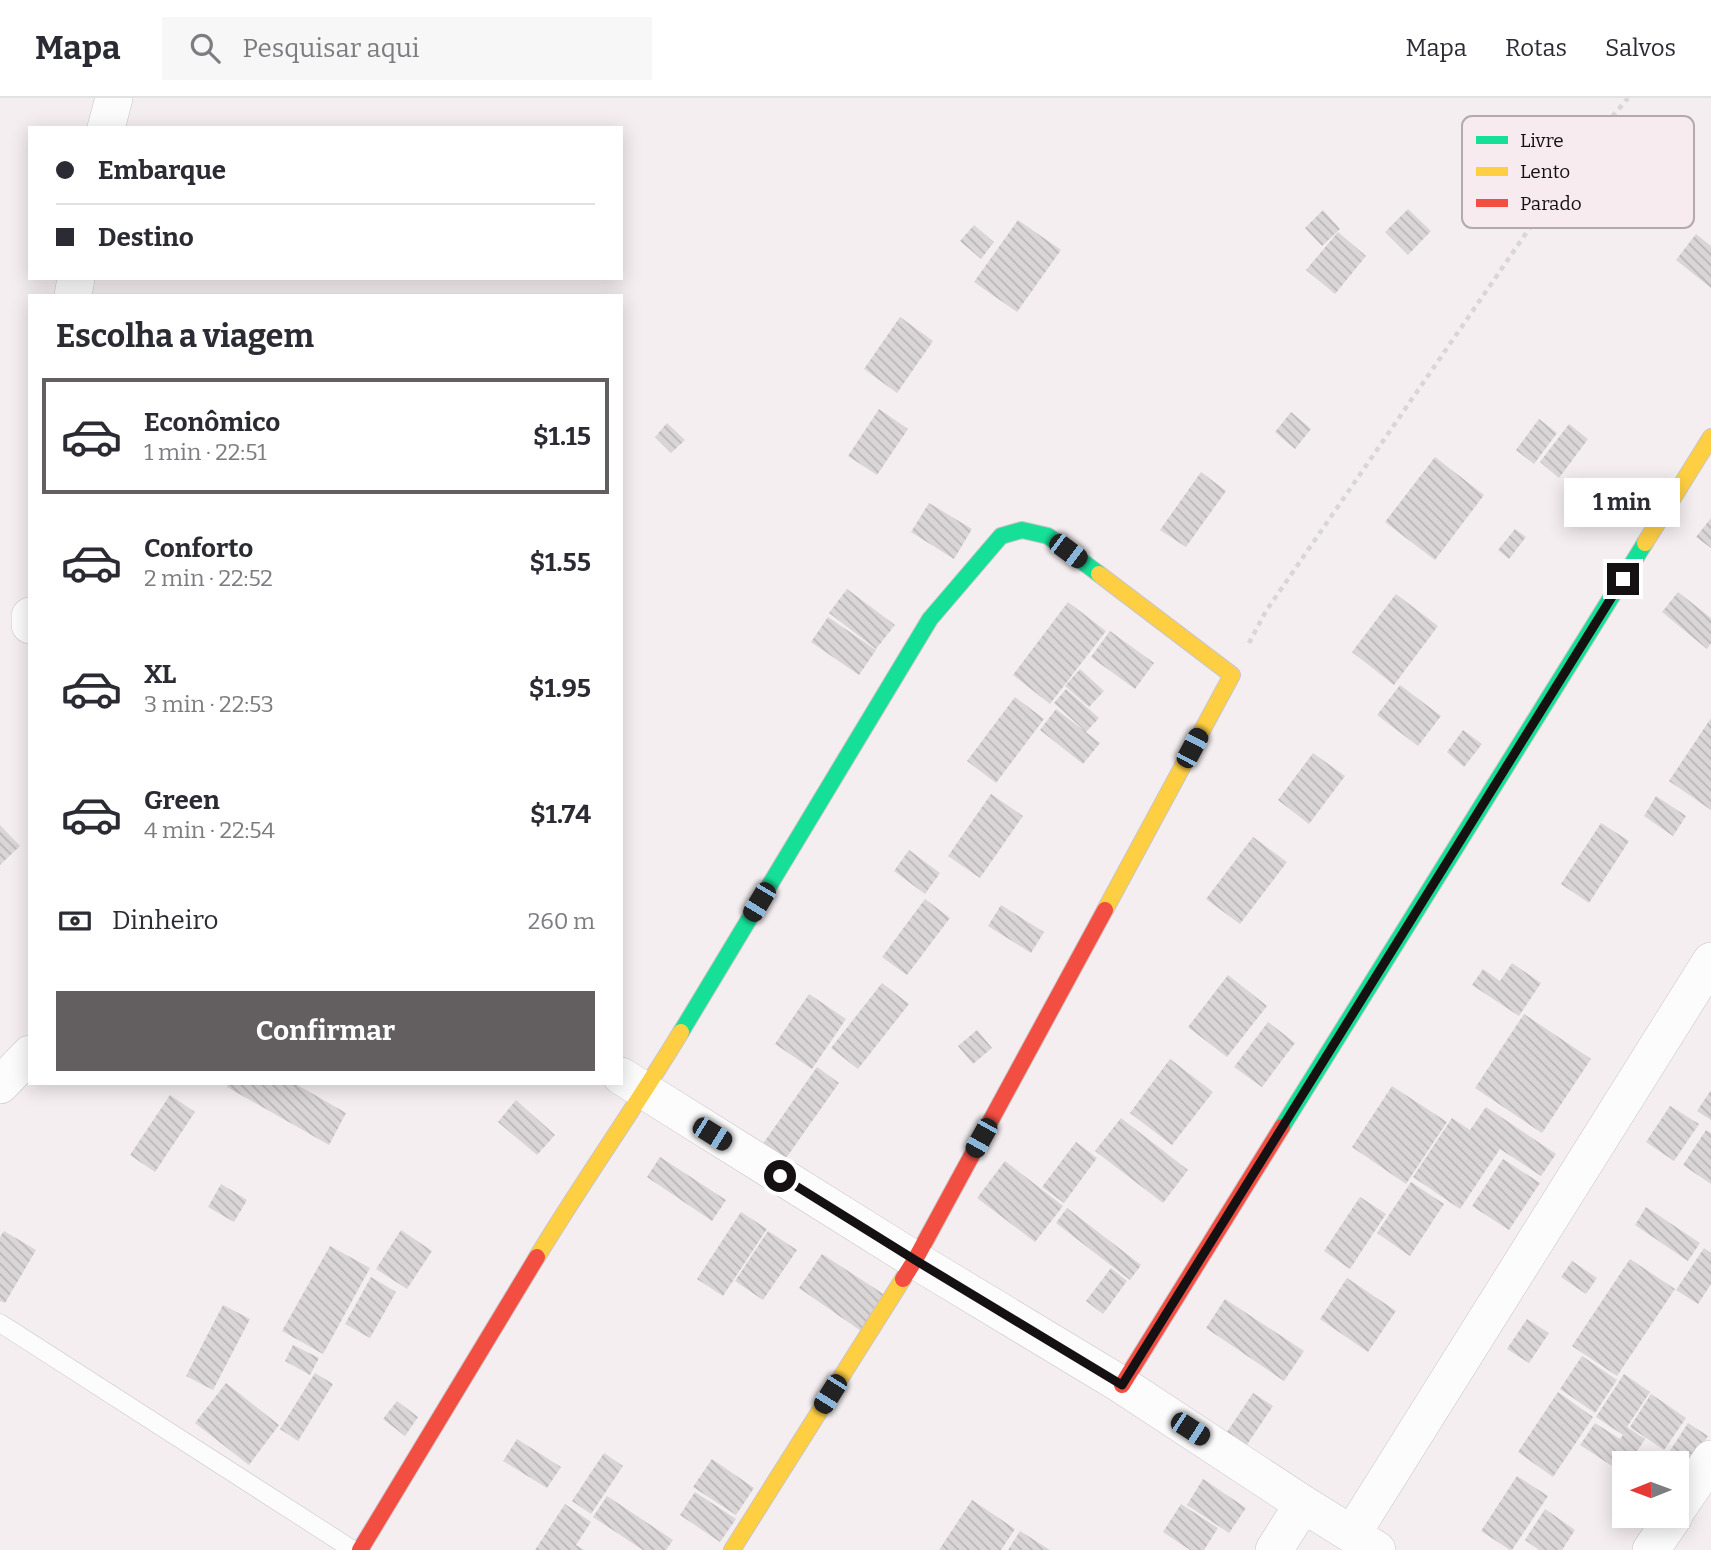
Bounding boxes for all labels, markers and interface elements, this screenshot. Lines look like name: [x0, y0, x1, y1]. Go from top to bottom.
search box: [162, 17, 652, 80]
text: Mapa: [35, 28, 120, 68]
icon: search: [186, 29, 224, 67]
text: Pesquisar aqui: [242, 33, 420, 64]
text: Mapa: [1405, 34, 1467, 62]
text: Rotas: [1505, 34, 1567, 62]
text: Salvos: [1605, 34, 1676, 62]
legend: [1462, 116, 1694, 228]
text: Livre: [1520, 129, 1564, 152]
text: Embarque: [98, 155, 226, 186]
text: Lento: [1520, 160, 1570, 183]
text: Parado: [1520, 192, 1582, 215]
text: Destino: [98, 222, 194, 253]
text: Escolha a viagem: [56, 317, 314, 355]
icon: car: [60, 405, 123, 468]
text: Econômico: [144, 407, 280, 438]
text: $1.15: [533, 421, 591, 452]
text: 1 min · 22:51: [144, 438, 267, 466]
callout: 1 min: [1565, 477, 1681, 526]
text: 1 min: [1593, 488, 1651, 516]
car: [1045, 530, 1092, 572]
icon: car: [60, 531, 123, 594]
text: Conforto: [144, 533, 253, 564]
text: $1.55: [529, 547, 591, 578]
route end: [1607, 563, 1639, 595]
text: 2 min · 22:52: [144, 564, 273, 592]
icon: car: [60, 657, 123, 720]
text: XL: [144, 659, 176, 690]
text: $1.95: [529, 673, 591, 704]
text: 3 min · 22:53: [144, 690, 274, 718]
car: [1173, 725, 1212, 771]
icon: car: [60, 783, 123, 846]
text: Green: [144, 785, 220, 816]
text: $1.74: [530, 799, 591, 830]
text: 4 min · 22:54: [144, 816, 275, 844]
car: [740, 879, 779, 925]
icon: cash: [56, 902, 94, 940]
text: Dinheiro: [112, 905, 218, 936]
text: 260 m: [528, 907, 595, 935]
button: Confirmar: [56, 991, 595, 1071]
car: [689, 1114, 736, 1154]
car: [962, 1115, 1001, 1161]
route start: [764, 1160, 796, 1192]
car: [810, 1371, 851, 1417]
car: [1167, 1409, 1214, 1449]
north arrow: [1612, 1451, 1689, 1528]
map controls: [1612, 1451, 1689, 1528]

